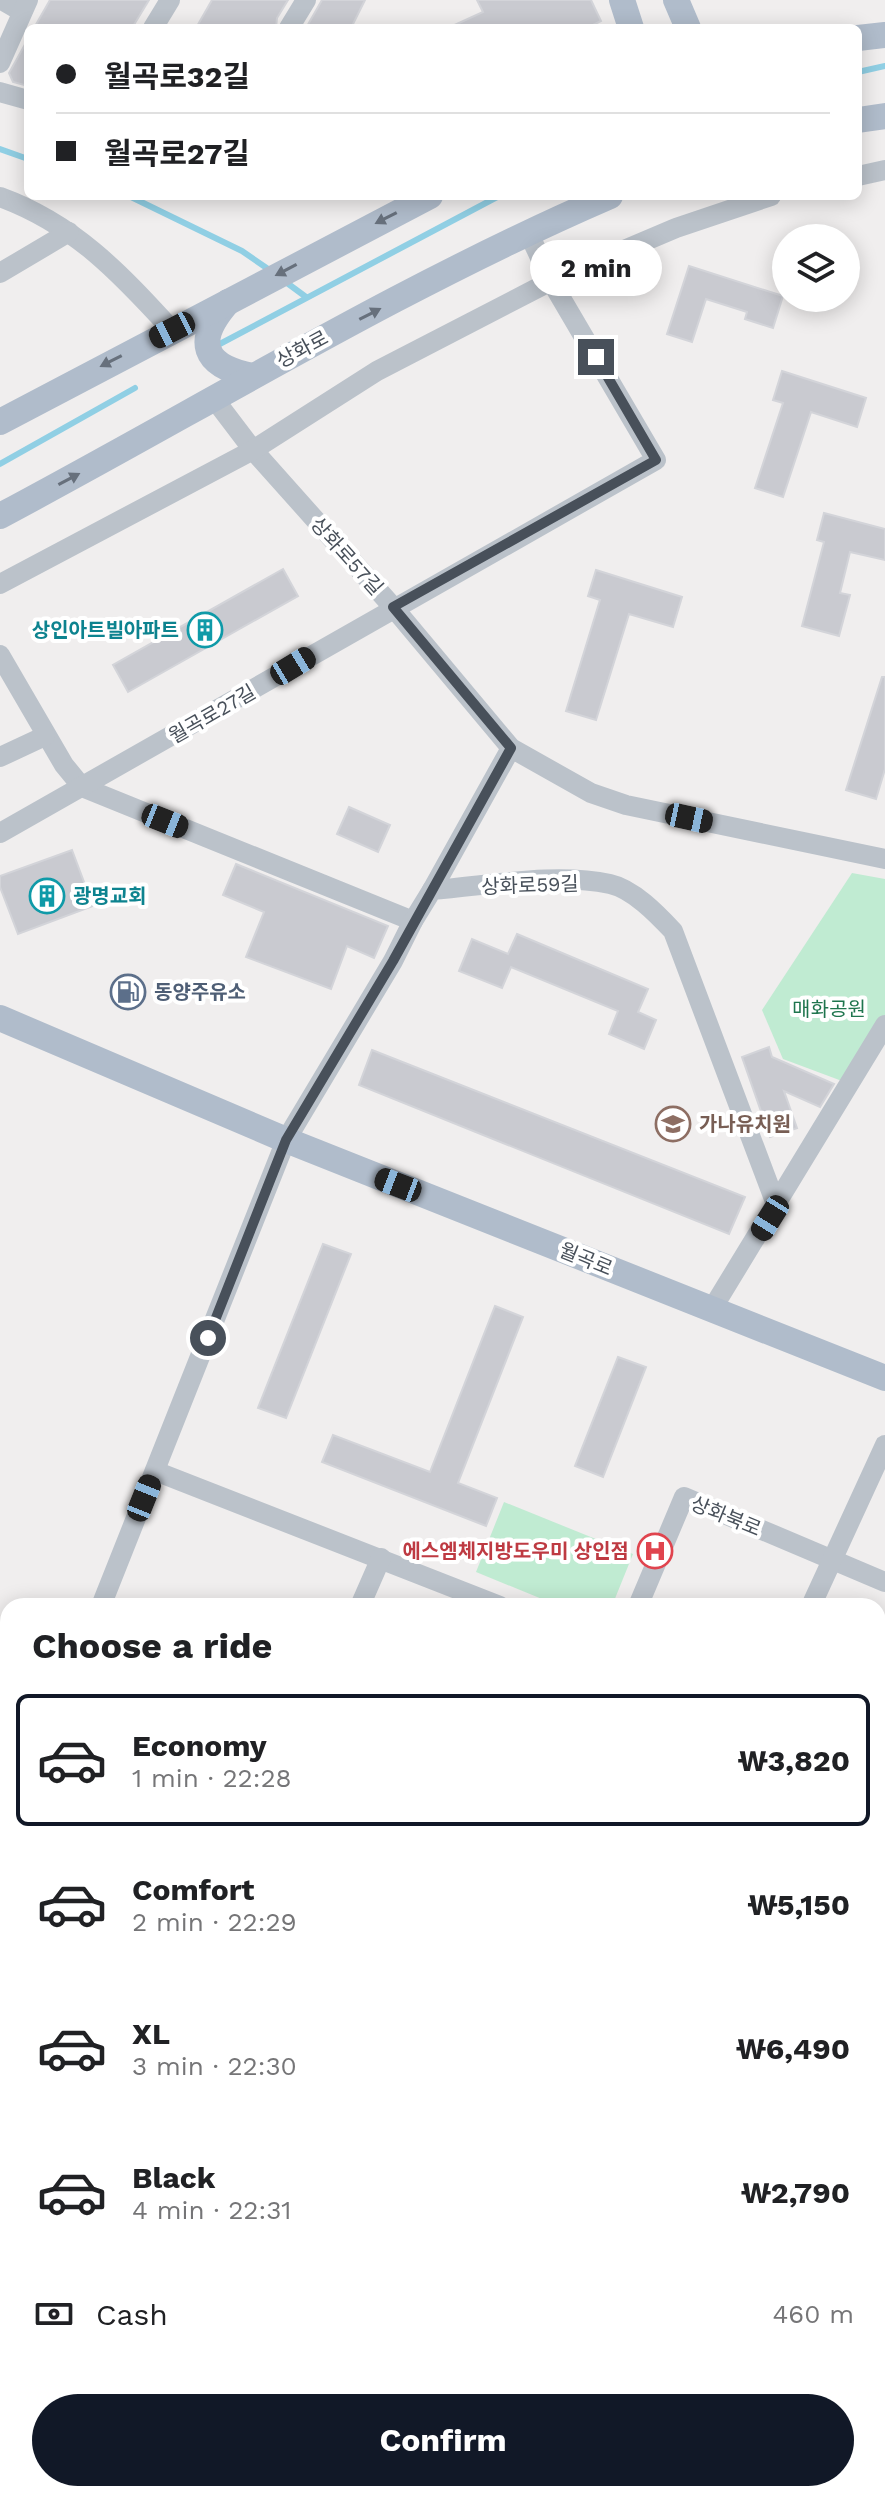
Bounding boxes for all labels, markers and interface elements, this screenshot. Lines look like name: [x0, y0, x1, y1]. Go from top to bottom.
text: 월곡로32길: [104, 59, 250, 94]
text: 월곡로27길: [104, 136, 250, 171]
one-way arrow: [375, 212, 398, 225]
map controls: [772, 224, 860, 312]
button: layers: [772, 224, 860, 312]
callout: 2 min: [530, 241, 662, 297]
text: 2 min: [560, 253, 632, 283]
one-way arrow: [275, 264, 298, 277]
one-way arrow: [359, 307, 382, 320]
car: [145, 308, 199, 352]
street label: 상화로: [272, 325, 332, 373]
route end: [578, 339, 614, 375]
one-way arrow: [100, 355, 123, 368]
one-way arrow: [57, 472, 80, 486]
street label: 상화로57길: [306, 512, 388, 600]
building icon: 상인아트빌아파트: [186, 611, 224, 649]
place label: 상인아트빌아파트: [32, 618, 179, 642]
car: [266, 643, 320, 689]
street label: 월곡로27길: [164, 680, 260, 748]
car: [138, 801, 192, 841]
car: [663, 801, 715, 835]
street label: 상화로59길: [481, 871, 579, 899]
building icon: 광명교회: [28, 877, 66, 915]
place label: 광명교회: [73, 884, 147, 908]
fuel station icon: 동양주유소: [109, 973, 147, 1011]
place label: 동양주유소: [154, 980, 246, 1004]
park label: 매화공원: [792, 997, 866, 1021]
school or university icon: 가나유치원: [654, 1105, 692, 1143]
place label: 가나유치원: [699, 1112, 791, 1136]
car: [371, 1165, 425, 1205]
car: [747, 1191, 793, 1245]
street label: 월곡로: [556, 1238, 616, 1280]
route start: [190, 1320, 226, 1356]
car: [124, 1471, 164, 1525]
street label: 상화북로: [687, 1491, 765, 1541]
hospital icon: 에스엠체지방도우미 상인점: [636, 1532, 674, 1570]
place label: 에스엠체지방도우미 상인점: [402, 1539, 629, 1563]
text: Choose a ride: [32, 1625, 272, 1667]
icon: car: [36, 1724, 108, 1796]
text: Economy: [132, 1728, 267, 1763]
text: ₩3,820: [738, 1743, 850, 1778]
text: 1 min · 22:28: [132, 1763, 292, 1793]
icon: car: [36, 1868, 108, 1940]
text: Comfort: [132, 1872, 254, 1907]
text: ₩5,150: [747, 1887, 850, 1922]
text: 2 min · 22:29: [132, 1907, 297, 1937]
icon: car: [36, 2012, 108, 2084]
text: XL: [132, 2016, 170, 2051]
text: ₩6,490: [736, 2031, 850, 2066]
text: 3 min · 22:30: [132, 2051, 297, 2081]
icon: car: [36, 2156, 108, 2228]
text: Black: [132, 2160, 216, 2195]
text: ₩2,790: [741, 2175, 850, 2210]
text: 4 min · 22:31: [132, 2195, 291, 2225]
icon: cash: [32, 2292, 76, 2336]
text: Cash: [96, 2297, 168, 2332]
text: 460 m: [772, 2299, 854, 2329]
button: Confirm: [32, 2394, 854, 2486]

